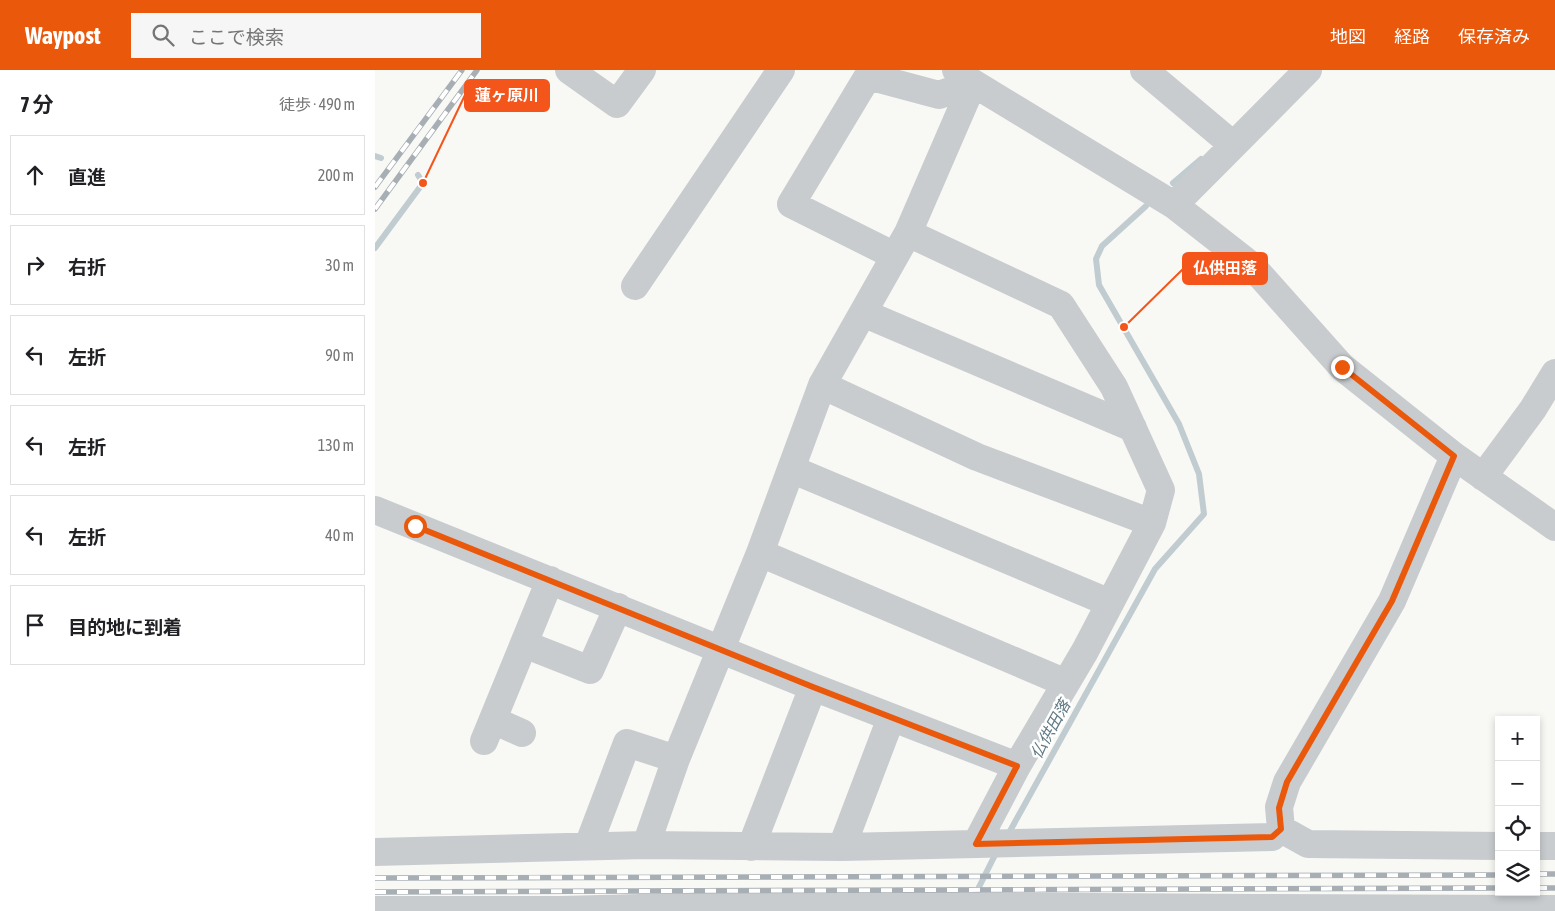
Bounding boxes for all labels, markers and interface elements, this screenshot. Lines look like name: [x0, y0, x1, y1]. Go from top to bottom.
search box: [131, 13, 481, 58]
icon: search: [149, 21, 177, 49]
text: Waypost: [25, 22, 101, 49]
text: ここで検索: [189, 26, 284, 48]
text: 地図: [1330, 26, 1366, 47]
text: 経路: [1394, 26, 1430, 47]
text: 保存済み: [1458, 26, 1530, 47]
callout: 蓮ヶ原川: [465, 80, 549, 111]
text: 蓮ヶ原川: [475, 86, 539, 104]
text: 7 分: [20, 92, 54, 116]
text: 徒歩 · 490 m: [279, 95, 355, 113]
icon: ahead: [21, 161, 49, 189]
text: 直進: [68, 166, 106, 188]
text: 200 m: [318, 166, 354, 184]
icon: right: [21, 251, 49, 279]
callout: 仏供田落: [1183, 253, 1267, 284]
text: 右折: [68, 256, 106, 278]
text: 30 m: [325, 256, 354, 274]
text: 仏供田落: [1193, 259, 1257, 277]
icon: left: [21, 341, 49, 369]
text: 左折: [68, 346, 106, 368]
text: 90 m: [325, 346, 354, 364]
route end: [1331, 356, 1354, 379]
icon: left: [21, 431, 49, 459]
text: 左折: [68, 436, 106, 458]
text: 130 m: [318, 436, 354, 454]
route start: [404, 515, 427, 538]
icon: left: [21, 521, 49, 549]
text: 左折: [68, 526, 106, 548]
text: 40 m: [325, 526, 354, 544]
icon: arrive: [21, 611, 49, 639]
text: 目的地に到着: [68, 616, 182, 638]
water label: 仏供田落: [1027, 694, 1075, 761]
map controls: [1495, 716, 1540, 896]
button: +: [1495, 716, 1540, 761]
button: −: [1495, 761, 1540, 806]
button: locate: [1495, 806, 1540, 851]
button: layers: [1495, 851, 1540, 896]

